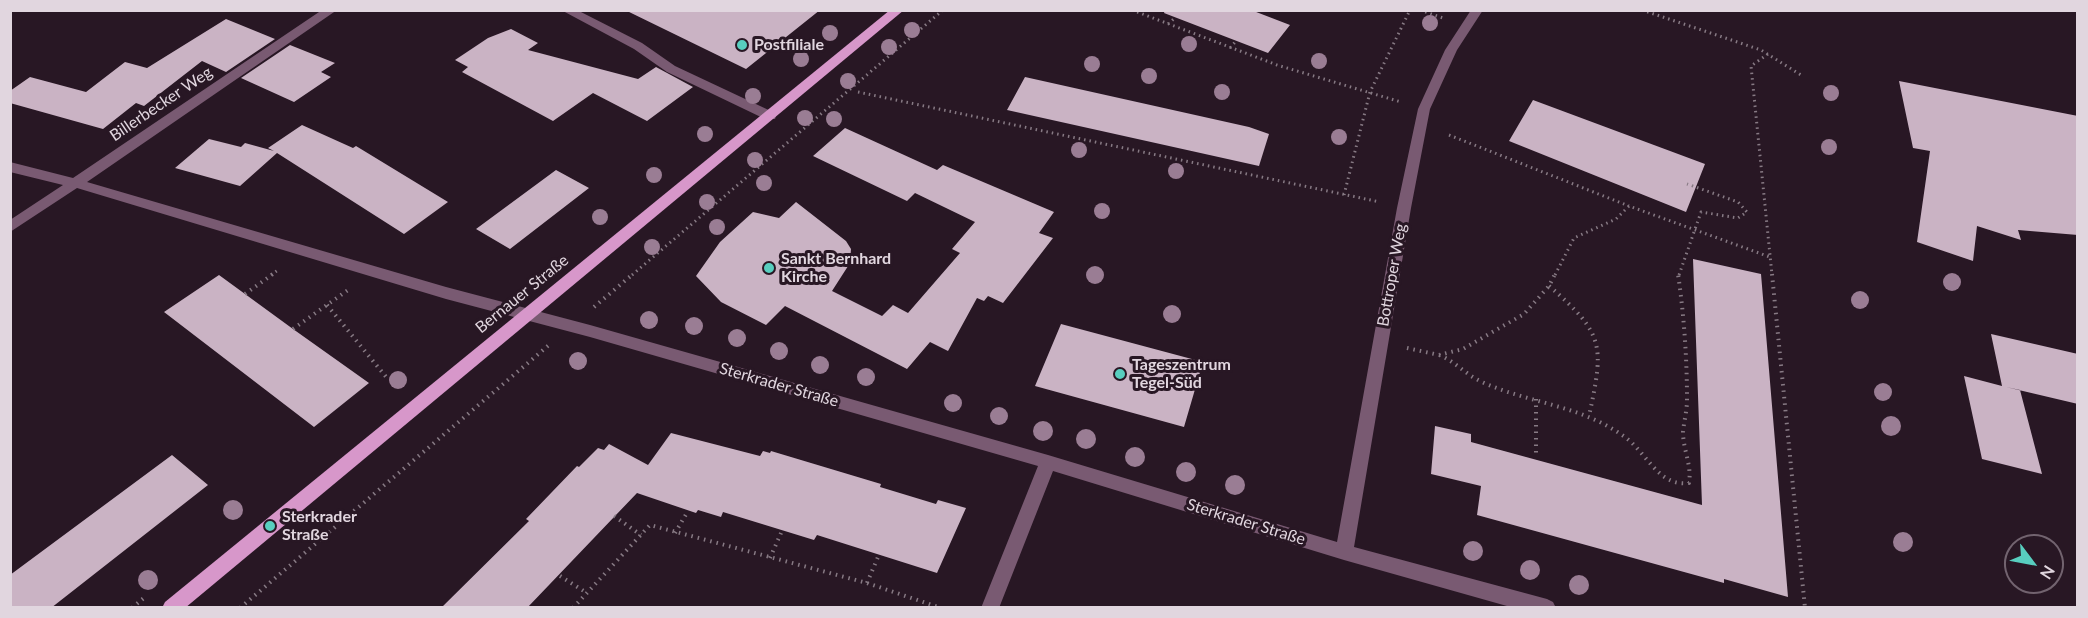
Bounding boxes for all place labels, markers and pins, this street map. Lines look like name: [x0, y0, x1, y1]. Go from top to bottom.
place label: Postfiliale: [754, 35, 824, 55]
marker: Postfiliale: [735, 38, 749, 52]
place label: Sankt Bernhard Kirche: [781, 249, 891, 287]
marker: Sankt Bernhard Kirche: [762, 261, 776, 275]
place label: Tageszentrum Tegel-Süd: [1132, 355, 1231, 393]
marker: Tageszentrum Tegel-Süd: [1113, 367, 1127, 381]
place label: Sterkrader Straße: [282, 507, 357, 545]
marker: Sterkrader Straße: [263, 519, 277, 533]

